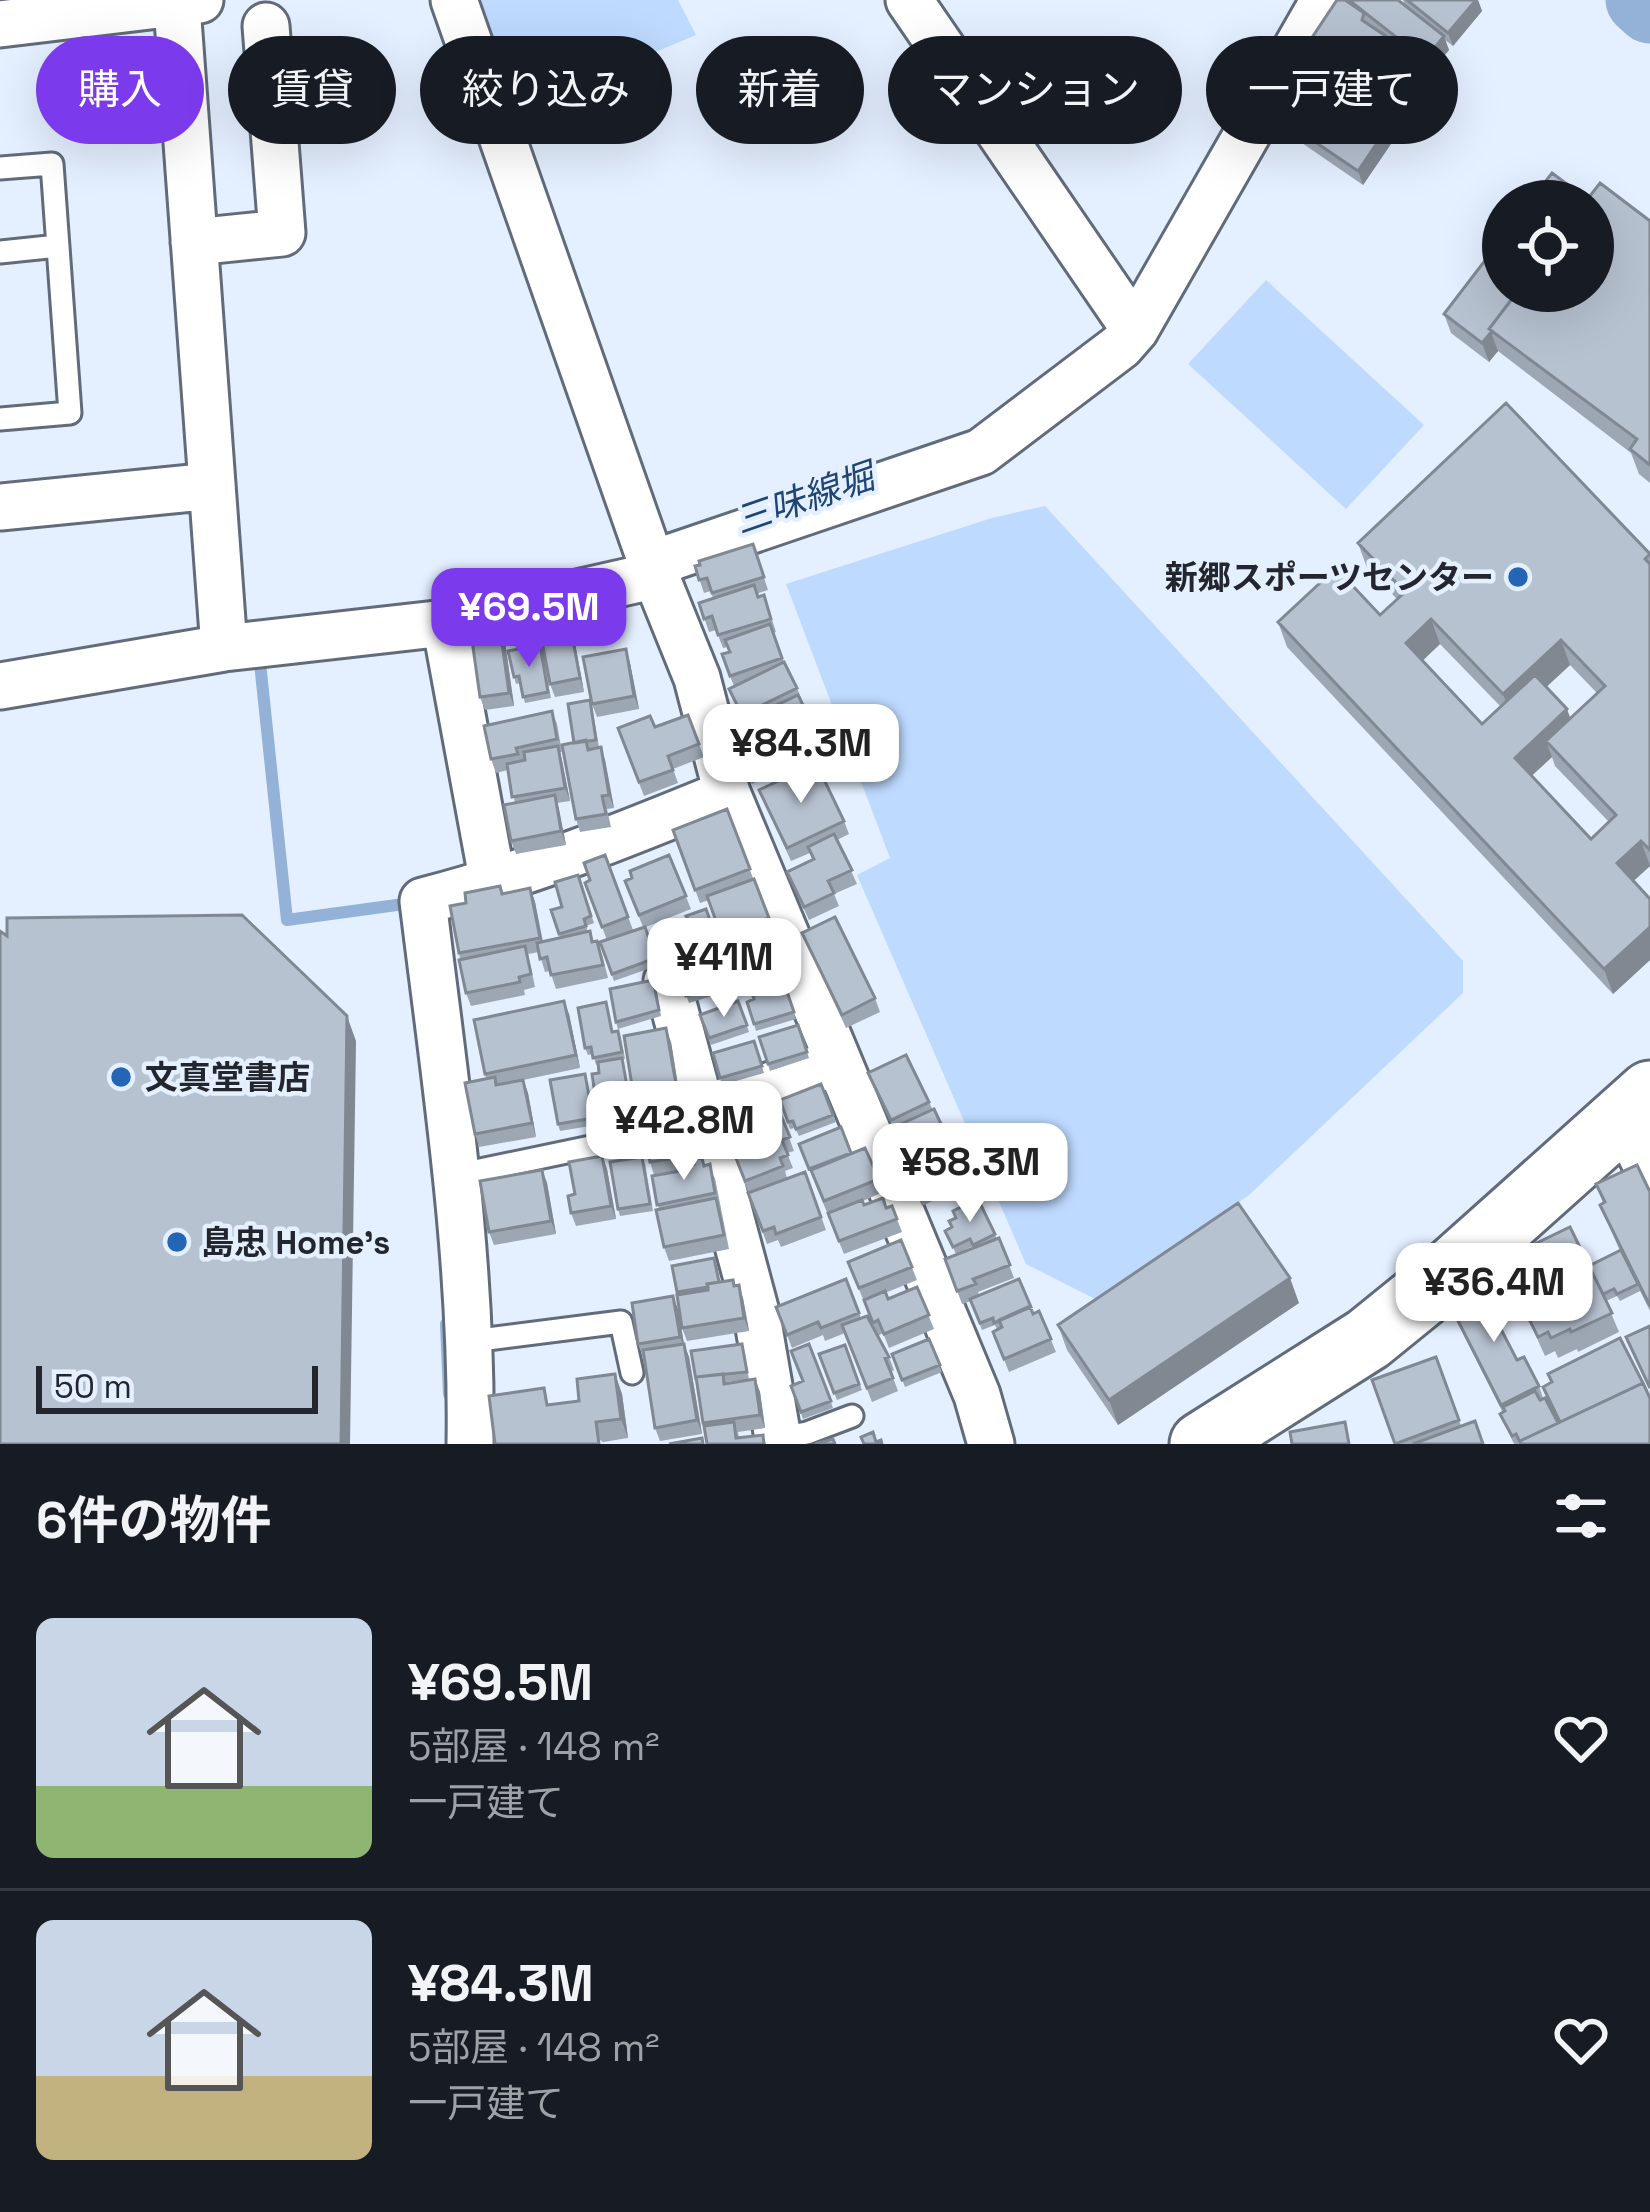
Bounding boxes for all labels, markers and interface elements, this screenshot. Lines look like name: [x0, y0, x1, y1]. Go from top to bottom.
chip: 購入: [36, 36, 204, 144]
chip: 賃貸: [228, 36, 396, 144]
chip: 絞り込み: [420, 36, 672, 144]
chip: 新着: [696, 36, 864, 144]
chip: マンション: [888, 36, 1182, 144]
chip: 一戸建て: [1206, 36, 1458, 144]
map controls: [1482, 180, 1614, 312]
button: locate: [1482, 180, 1614, 312]
water label: 三味線堀: [729, 452, 885, 544]
place label: 新郷スポーツセンター: [1165, 557, 1494, 599]
marker: 新郷スポーツセンター: [1505, 564, 1531, 590]
pin: ¥69.5M: [431, 568, 627, 670]
text: ¥69.5M: [458, 582, 600, 631]
pin: ¥84.3M: [703, 704, 899, 806]
text: ¥84.3M: [730, 718, 872, 767]
pin: ¥41M: [653, 918, 795, 1020]
text: ¥41M: [674, 932, 774, 981]
place label: 文真堂書店: [145, 1057, 310, 1099]
marker: 文真堂書店: [108, 1064, 134, 1090]
pin: ¥42.8M: [586, 1081, 782, 1183]
text: ¥42.8M: [613, 1095, 755, 1144]
pin: ¥58.3M: [872, 1123, 1068, 1225]
text: ¥58.3M: [900, 1137, 1040, 1186]
place label: 島忠 Home's: [201, 1222, 390, 1264]
marker: 島忠 Home's: [164, 1229, 190, 1255]
pin: ¥36.4M: [1396, 1243, 1592, 1345]
text: ¥36.4M: [1423, 1257, 1565, 1306]
scale bar: [36, 1360, 318, 1413]
text: 50 m: [54, 1366, 132, 1408]
icon: filters: [1548, 1483, 1614, 1549]
text: 6件の物件: [36, 1488, 272, 1553]
text: ¥69.5M: [408, 1650, 593, 1715]
icon: home: [132, 1666, 276, 1810]
icon: heart: [1548, 1705, 1614, 1771]
text: 5部屋 · 148 m²: [408, 1722, 660, 1771]
text: 一戸建て: [408, 1778, 564, 1827]
text: ¥84.3M: [408, 1951, 594, 2016]
icon: home: [132, 1968, 276, 2112]
icon: heart: [1548, 2007, 1614, 2073]
text: 5部屋 · 148 m²: [408, 2023, 660, 2072]
text: 一戸建て: [408, 2079, 564, 2128]

